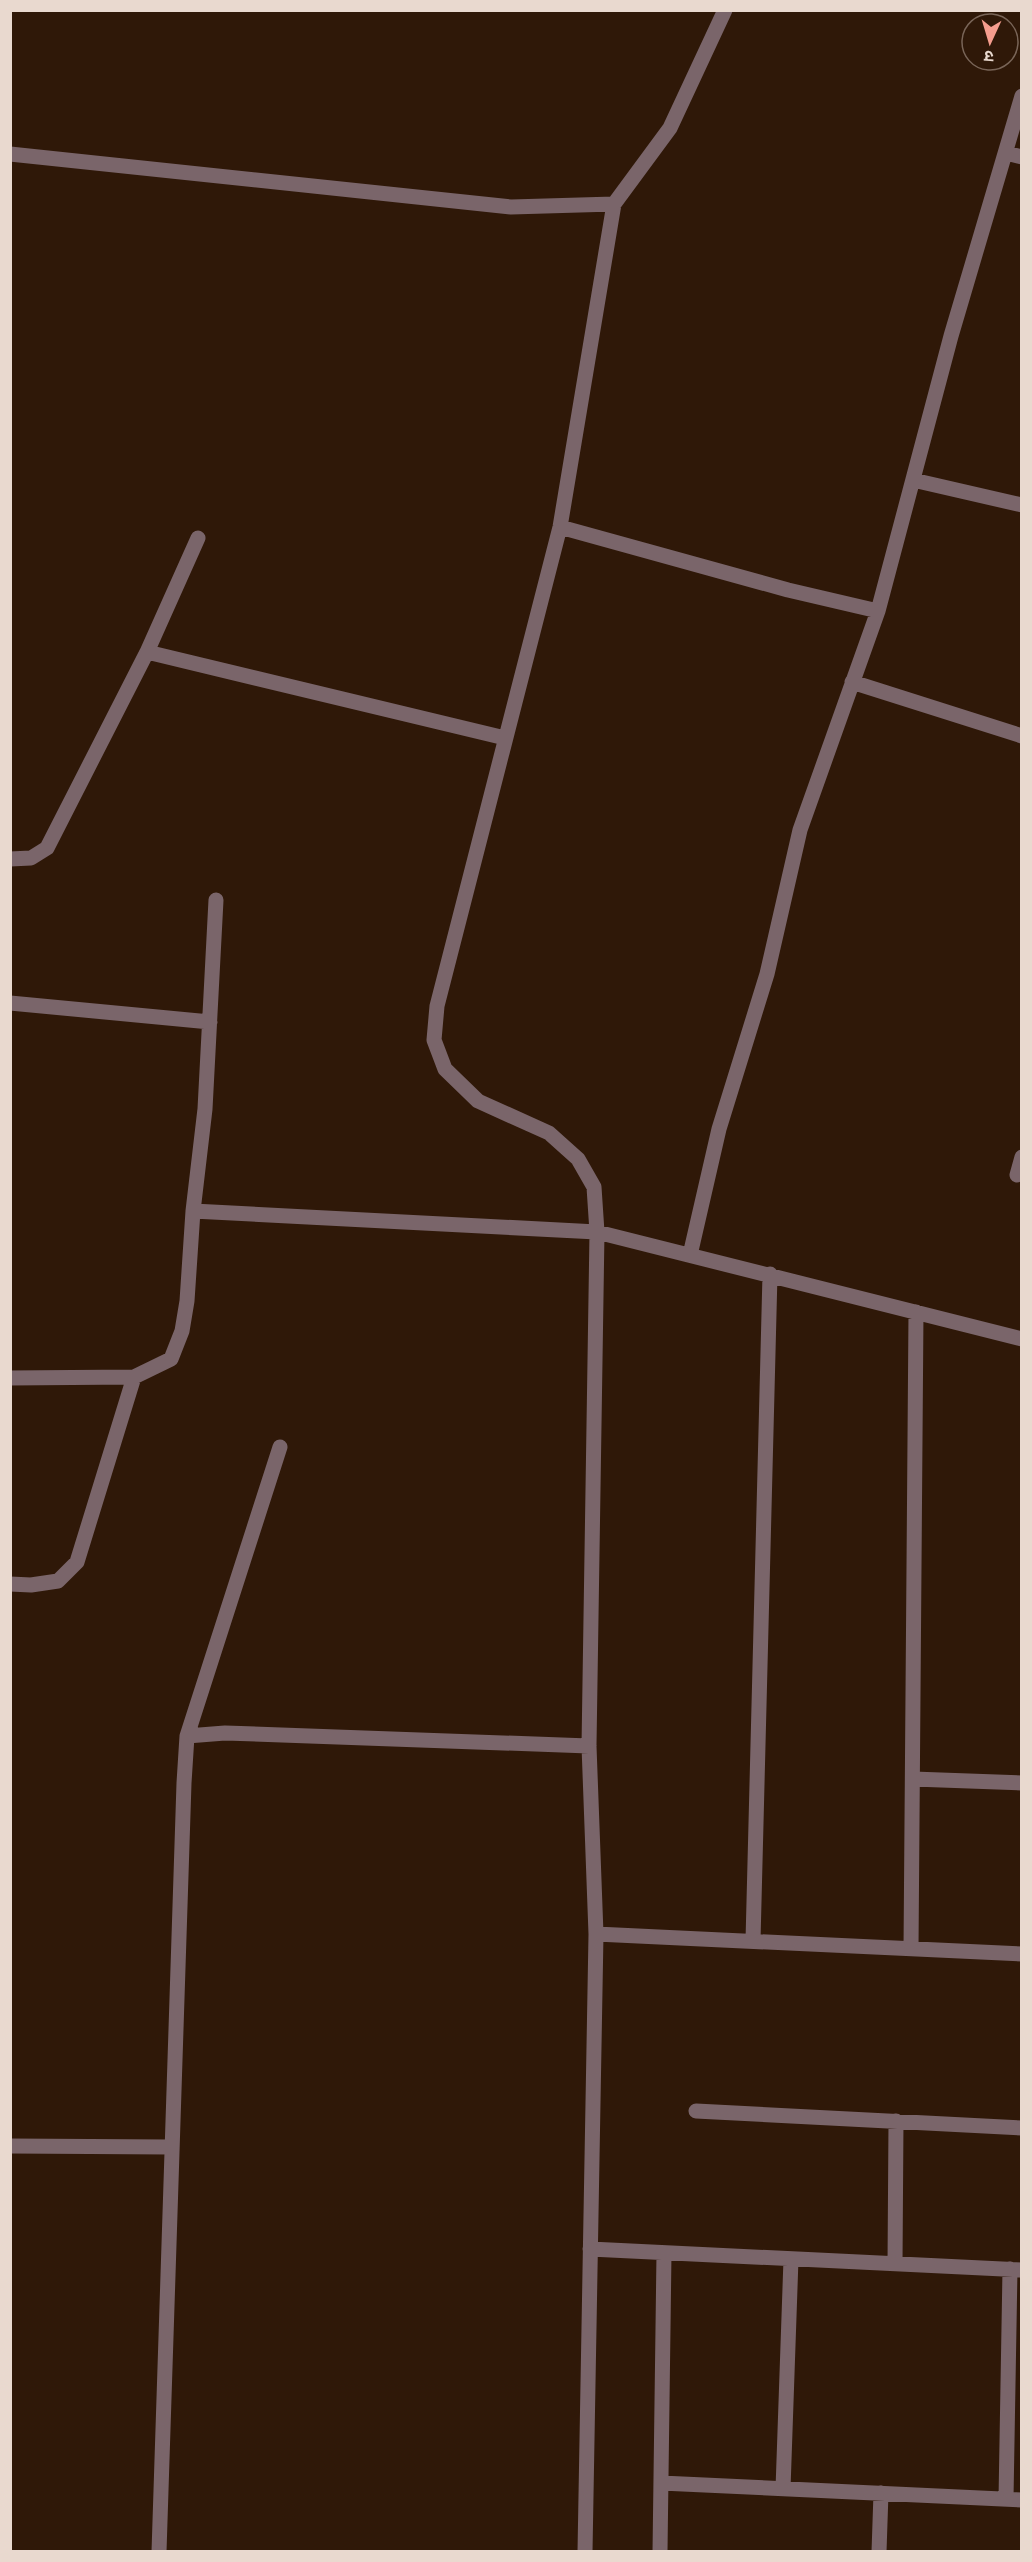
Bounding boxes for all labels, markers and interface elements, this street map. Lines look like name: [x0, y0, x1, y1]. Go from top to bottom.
north arrow: [960, 12, 1020, 72]
text: उ: [983, 47, 994, 67]

